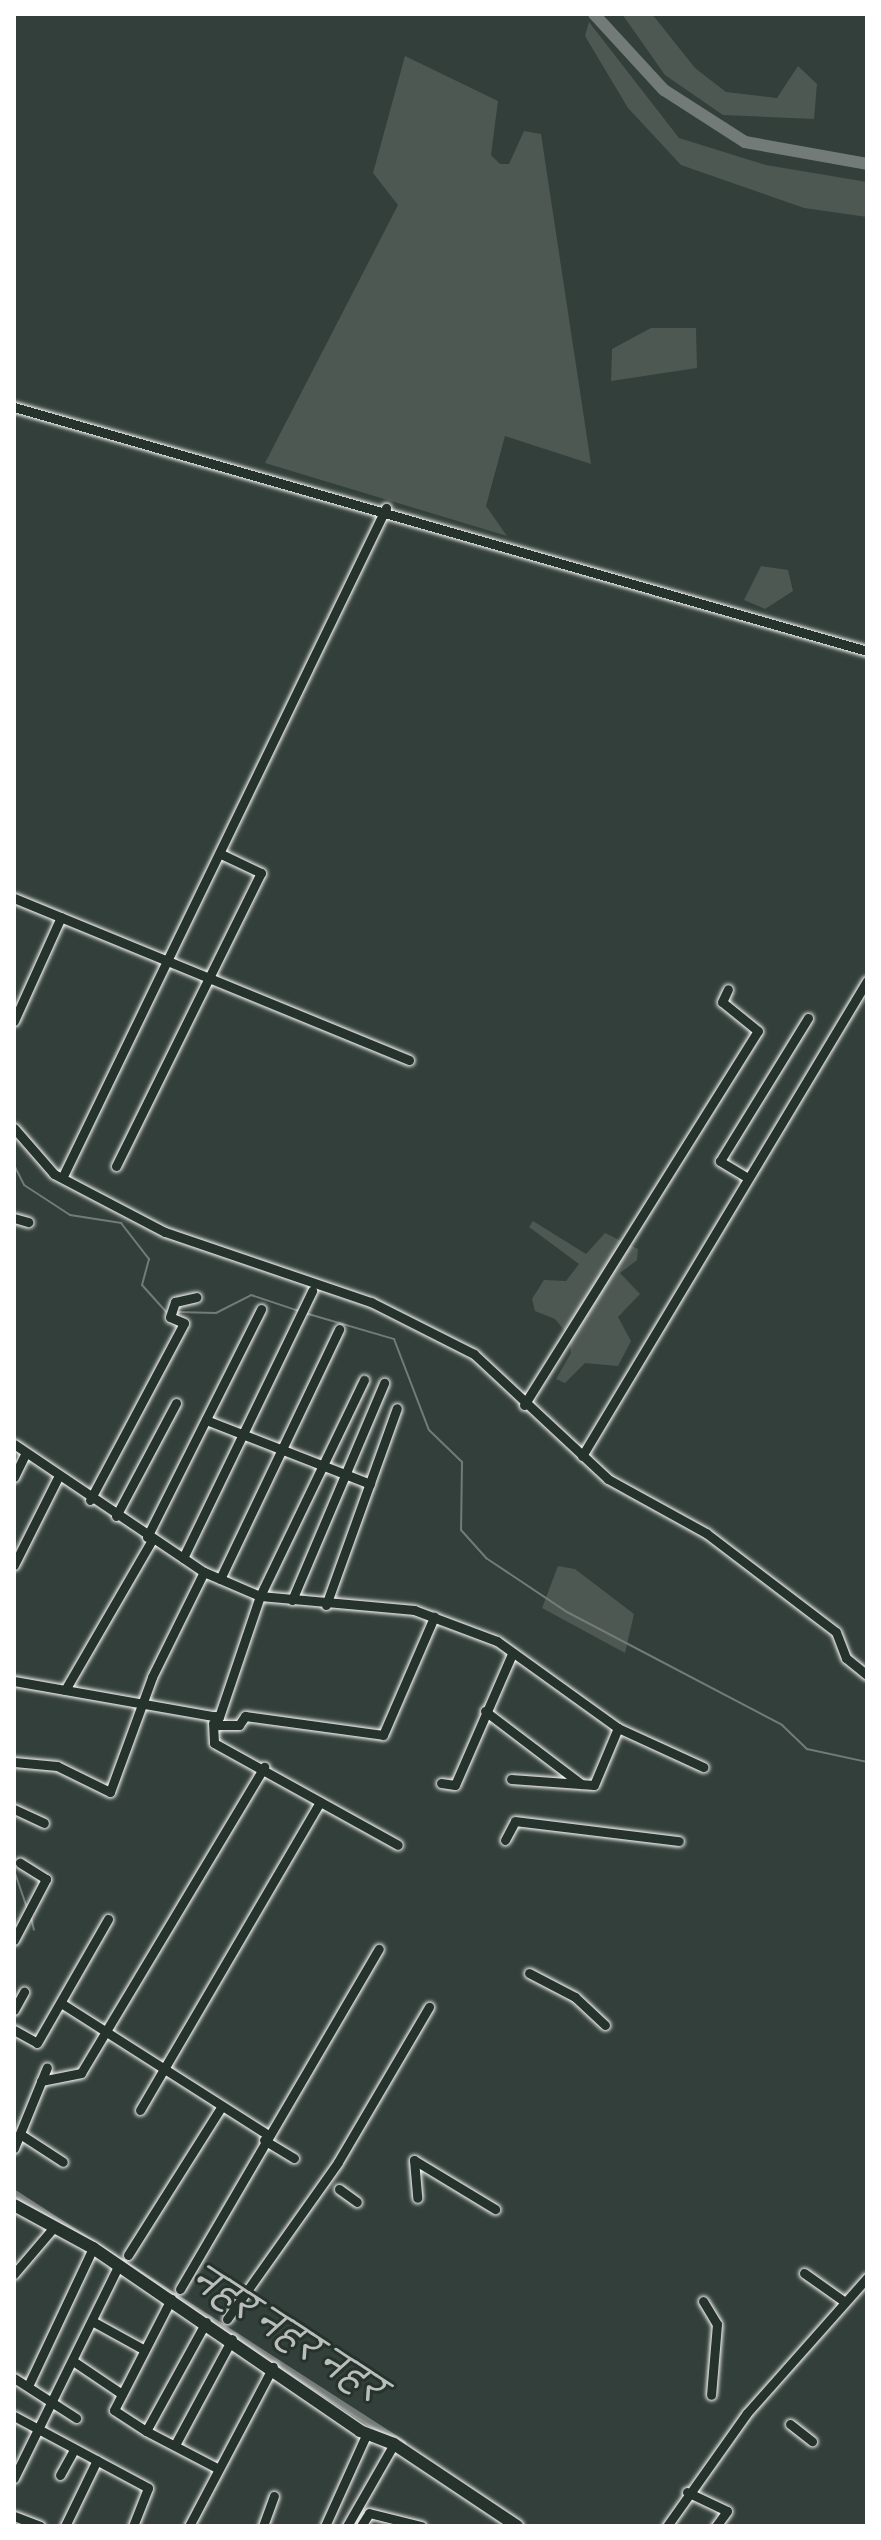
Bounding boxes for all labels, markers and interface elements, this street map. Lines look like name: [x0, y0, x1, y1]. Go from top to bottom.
water label: नहर नहर नहर: [183, 2257, 391, 2413]

